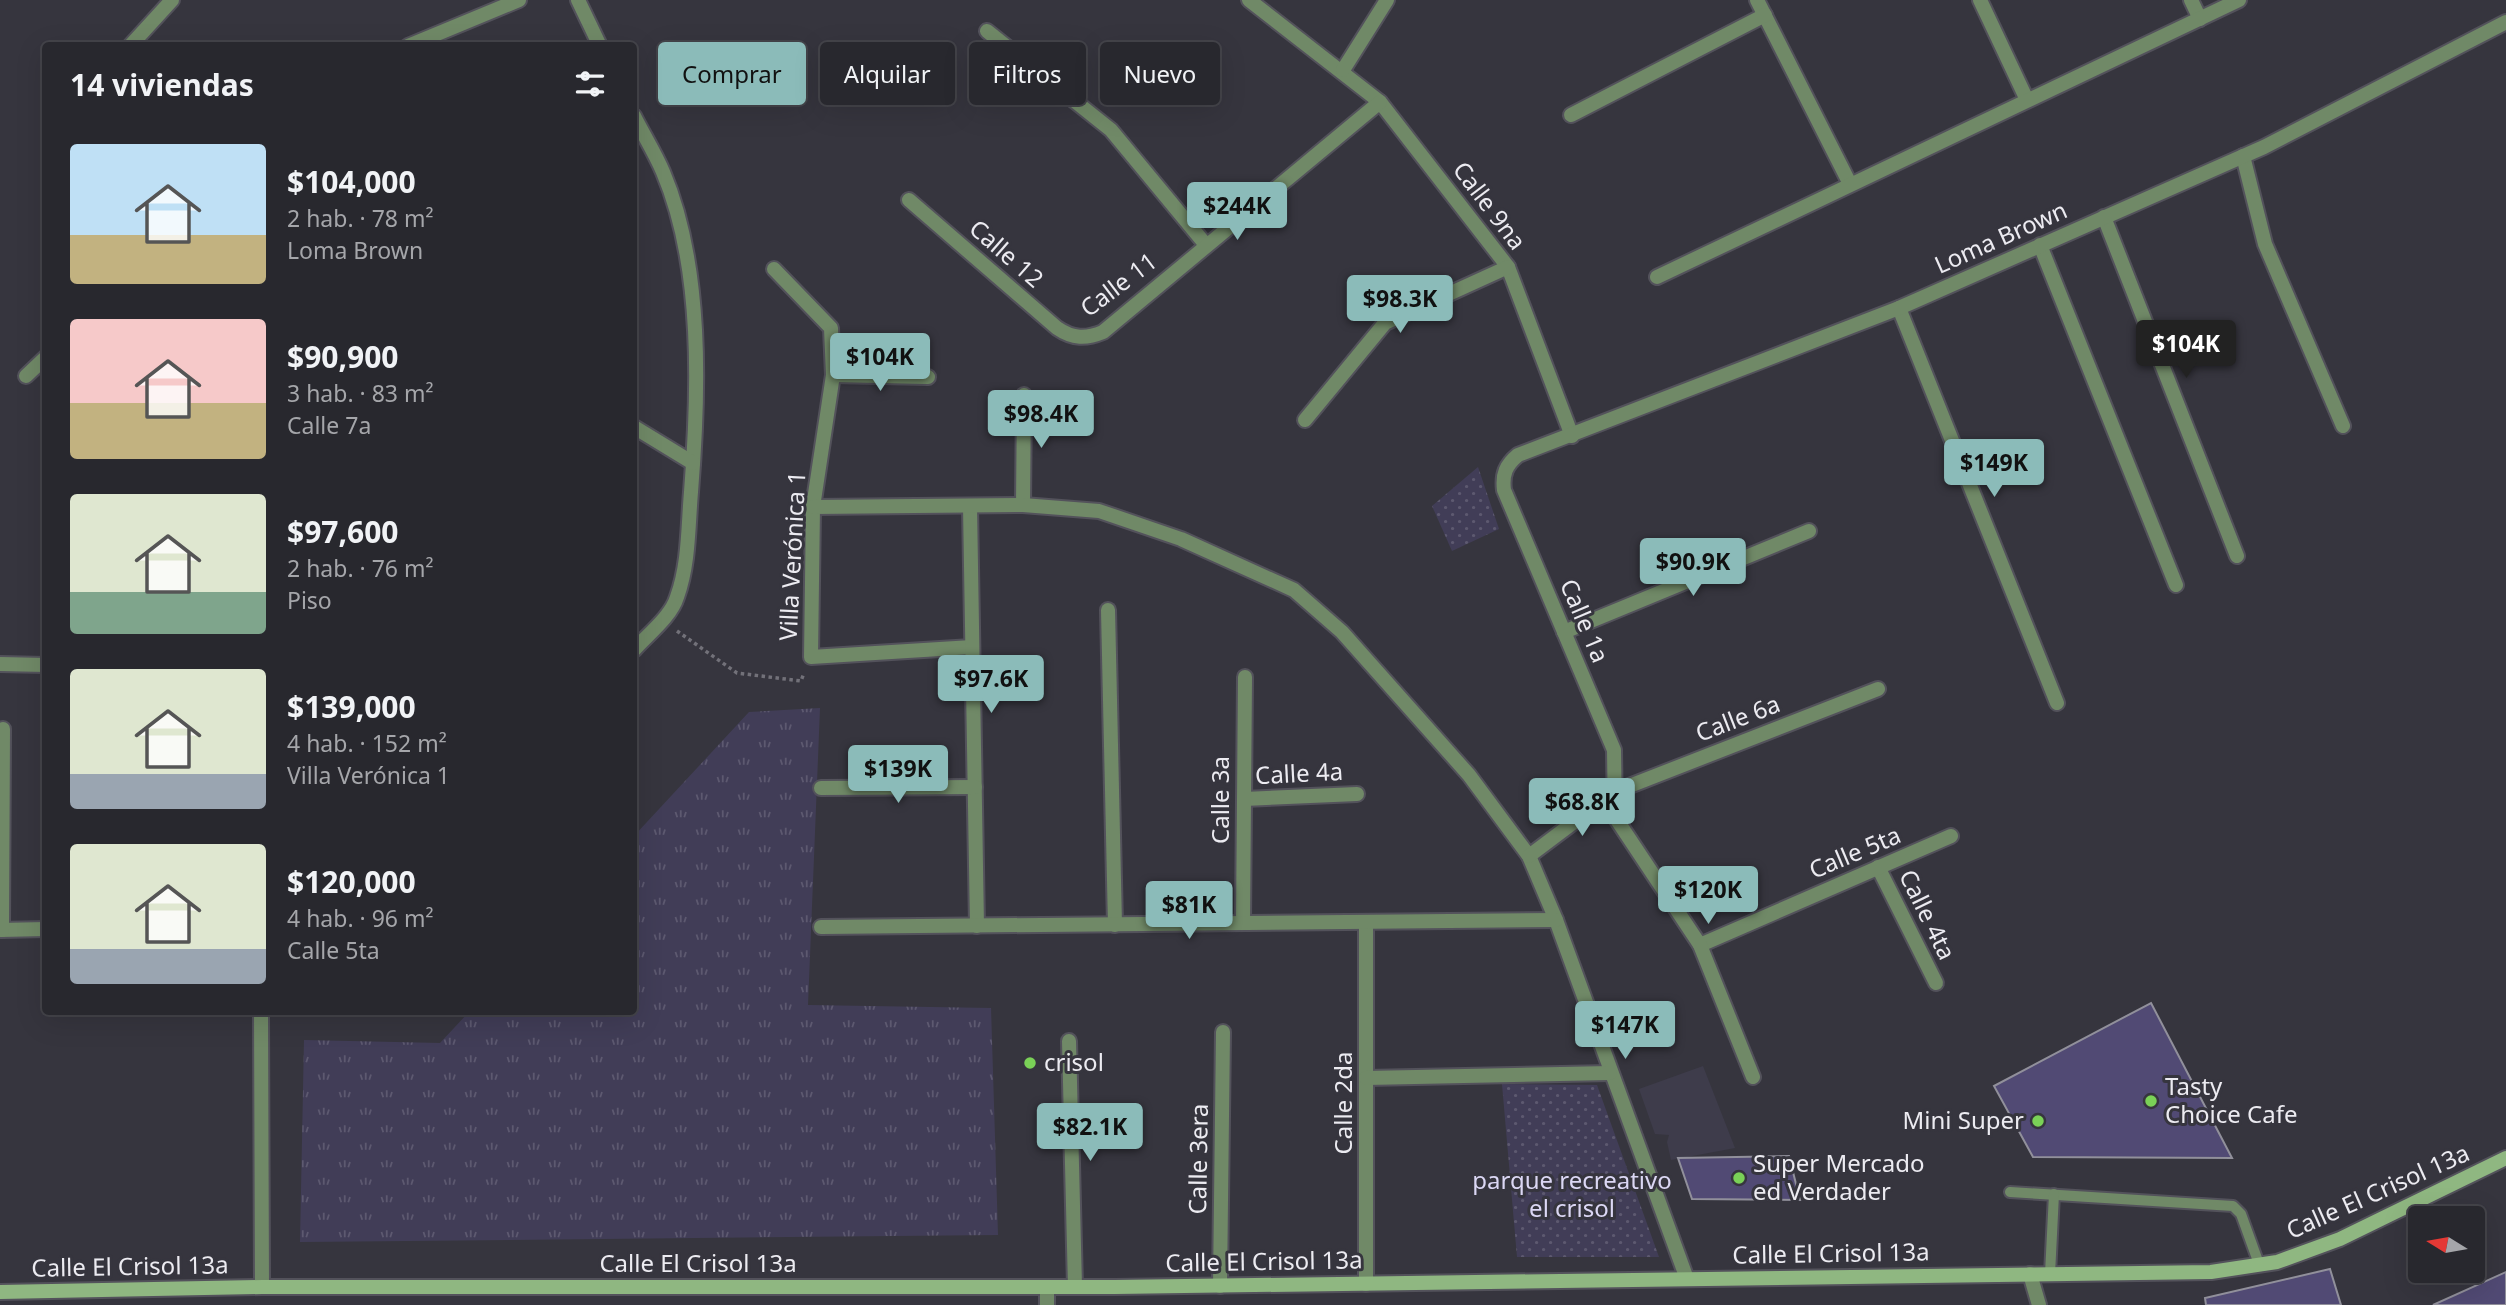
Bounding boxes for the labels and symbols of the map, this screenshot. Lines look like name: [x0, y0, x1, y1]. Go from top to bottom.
street label: Calle 9na: [1446, 154, 1534, 256]
pin: $244K: [1188, 182, 1286, 242]
street label: Loma Brown: [1929, 193, 2072, 281]
street label: Calle 12: [963, 211, 1051, 294]
street label: Calle 11: [1073, 244, 1163, 324]
pin: $98.3K: [1343, 276, 1457, 335]
pin: $104K: [2137, 320, 2235, 380]
pin: $104K: [831, 334, 929, 393]
pin: $98.4K: [984, 391, 1098, 450]
pin: $149K: [1945, 440, 2043, 499]
street label: Villa Verónica 1: [771, 470, 812, 642]
pin: $90.9K: [1636, 538, 1750, 598]
street label: Calle 1a: [1553, 573, 1618, 667]
pin: $97.6K: [934, 656, 1048, 715]
street label: Calle 6a: [1690, 686, 1784, 749]
pin: $139K: [849, 746, 947, 805]
street label: Calle 4a: [1254, 754, 1344, 791]
street label: Calle 3a: [1203, 756, 1236, 844]
pin: $68.8K: [1525, 778, 1639, 838]
street label: Calle 5ta: [1803, 818, 1905, 886]
street label: Calle 4ta: [1892, 864, 1964, 965]
pin: $120K: [1659, 866, 1757, 926]
pin: $81K: [1148, 881, 1230, 941]
pin: $147K: [1576, 1002, 1674, 1061]
place label: crisol: [1044, 1045, 1104, 1078]
street label: Calle 2da: [1326, 1052, 1359, 1154]
marker: crisol: [1022, 1055, 1038, 1071]
place label: Tasty Choice Cafe: [2165, 1069, 2297, 1130]
marker: Tasty Choice Cafe: [2143, 1093, 2159, 1109]
street label: Calle 3era: [1180, 1103, 1215, 1215]
place label: Mini Super: [1903, 1103, 2024, 1136]
pin: $82.1K: [1033, 1104, 1147, 1163]
marker: Mini Super: [2030, 1113, 2046, 1129]
street label: Calle El Crisol 13a: [2281, 1135, 2474, 1246]
place label: Super Mercado ed Verdader: [1753, 1146, 1924, 1207]
park label: parque recreativo el crisol: [1472, 1163, 1672, 1224]
marker: Super Mercado ed Verdader: [1731, 1170, 1747, 1186]
north arrow: [2408, 1206, 2485, 1283]
street label: Calle El Crisol 13a: [1732, 1234, 1930, 1271]
street label: Calle El Crisol 13a: [1165, 1242, 1363, 1279]
street label: Calle El Crisol 13a: [599, 1246, 797, 1279]
street label: Calle El Crisol 13a: [31, 1247, 229, 1284]

